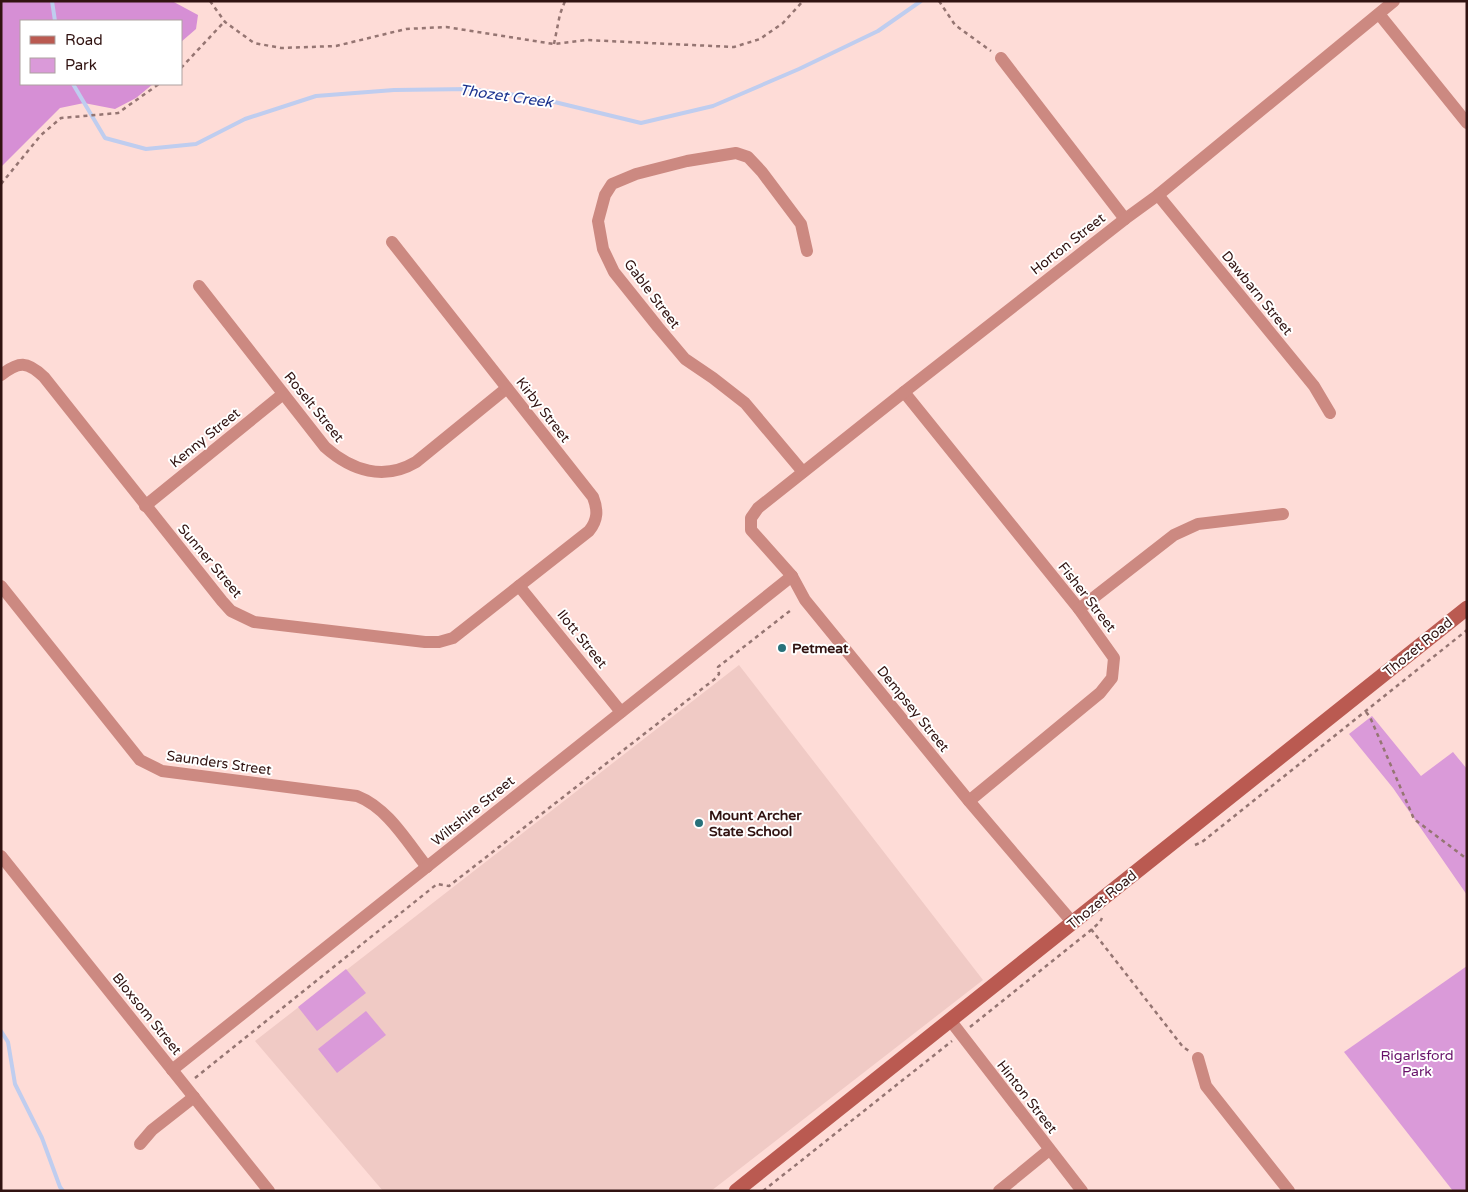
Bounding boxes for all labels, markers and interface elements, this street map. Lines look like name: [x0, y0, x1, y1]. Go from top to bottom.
legend: [20, 20, 182, 85]
text: Road: [65, 31, 103, 49]
text: Park: [65, 56, 97, 74]
water label: Thozet Creek: [458, 81, 556, 112]
street label: Horton Street: [1027, 209, 1109, 278]
street label: Dawbarn Street: [1218, 247, 1297, 339]
street label: Gable Street: [620, 256, 684, 333]
street label: Roselt Street: [280, 368, 348, 446]
street label: Kirby Street: [512, 374, 574, 447]
street label: Kenny Street: [166, 404, 244, 471]
street label: Sunner Street: [174, 521, 246, 602]
street label: Fisher Street: [1054, 559, 1120, 636]
street label: Ilott Street: [553, 606, 611, 672]
street label: Thozet Road: [1380, 614, 1456, 680]
place label: Petmeat: [792, 640, 849, 657]
marker: Petmeat: [776, 642, 788, 654]
street label: Dempsey Street: [873, 663, 953, 756]
street label: Saunders Street: [165, 747, 273, 779]
street label: Wiltshire Street: [428, 772, 518, 850]
place label: Mount Archer State School: [709, 807, 802, 840]
marker: Mount Archer State School: [693, 817, 705, 829]
street label: Thozet Road: [1064, 867, 1140, 933]
street label: Bloxsom Street: [109, 970, 186, 1059]
park label: Rigarlsford Park: [1380, 1047, 1454, 1080]
street label: Hinton Street: [993, 1057, 1061, 1138]

